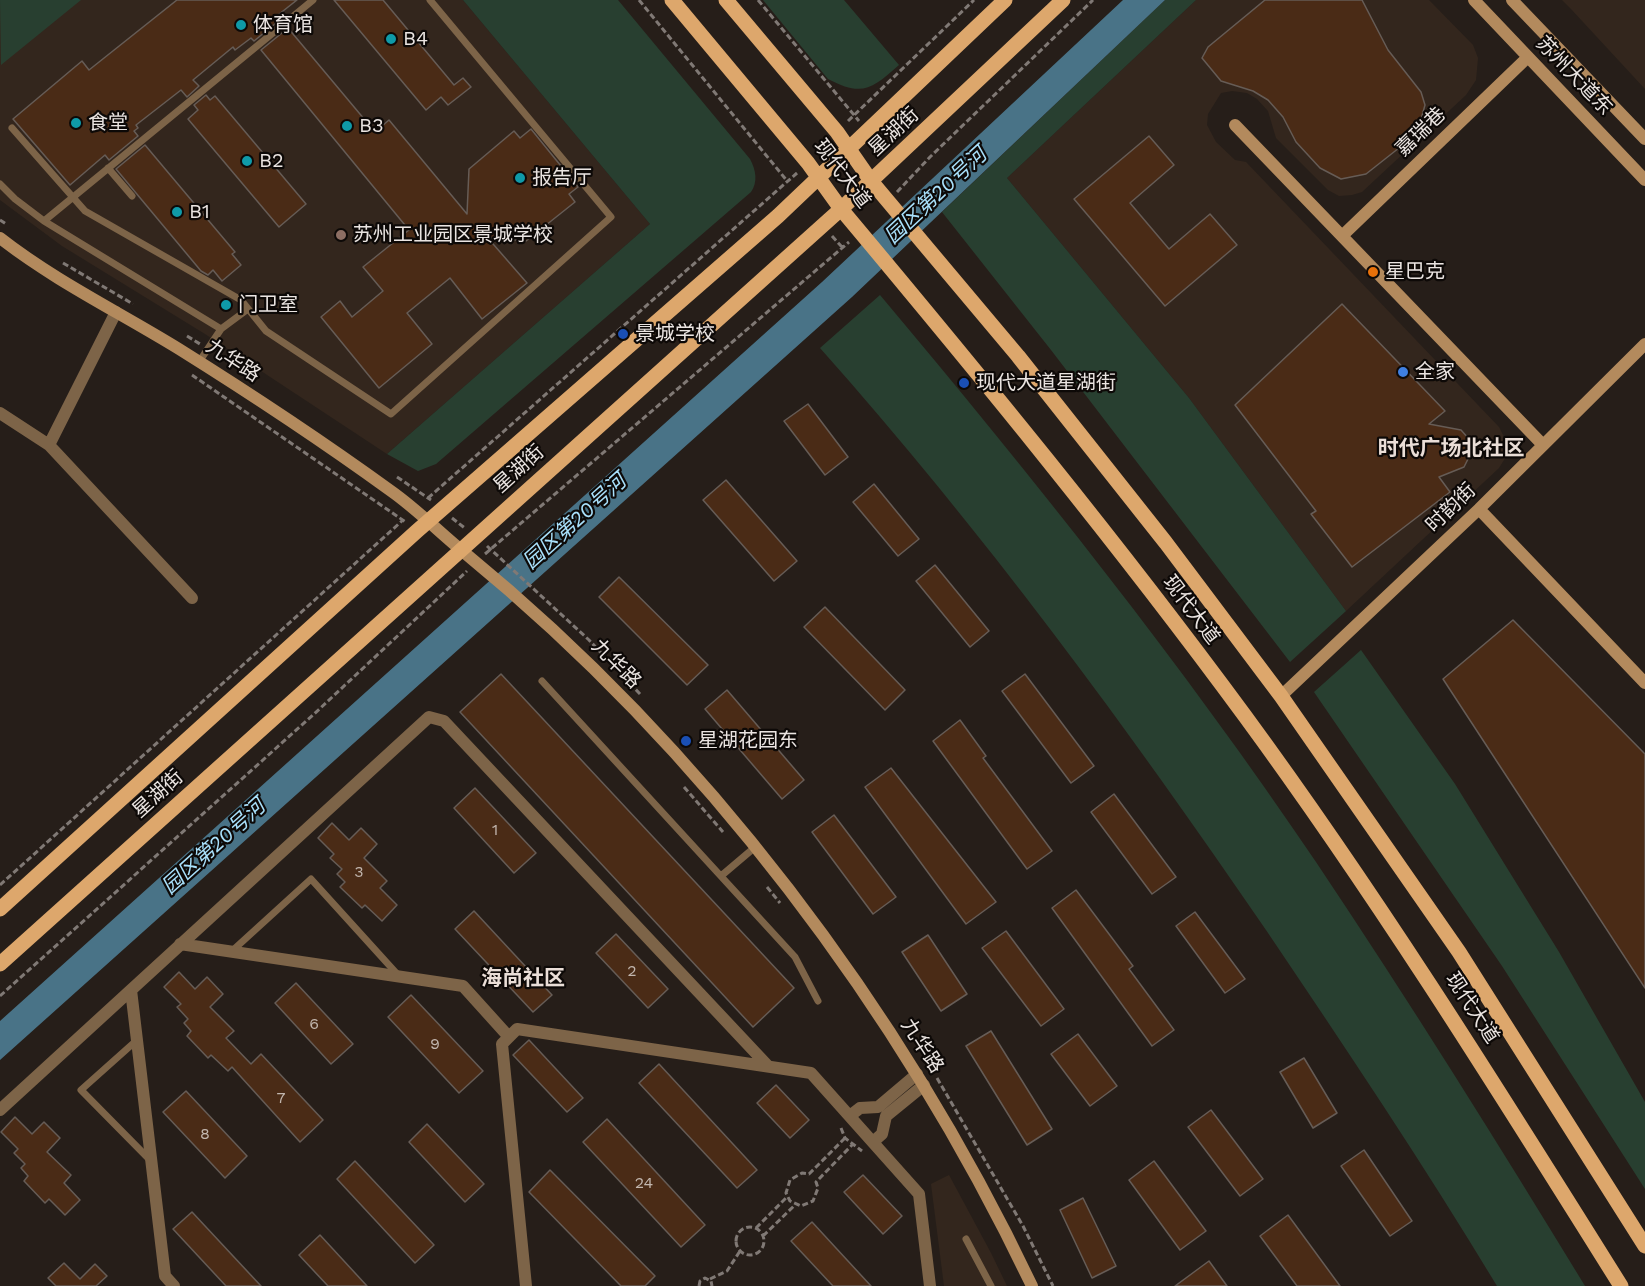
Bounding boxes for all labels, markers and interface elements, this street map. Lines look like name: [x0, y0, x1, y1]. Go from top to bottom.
place label: 体育馆: [253, 13, 313, 37]
marker: 体育馆: [234, 18, 248, 32]
place label: B4: [403, 27, 428, 51]
marker: B4: [384, 32, 398, 46]
street label: 苏州大道东: [1531, 32, 1617, 120]
street label: 星湖街: [864, 103, 924, 161]
street label: 嘉瑞巷: [1391, 103, 1451, 161]
place label: 食堂: [88, 111, 128, 135]
place label: B3: [359, 114, 384, 138]
marker: 食堂: [69, 116, 83, 130]
marker: B3: [340, 119, 354, 133]
street label: 现代大道: [808, 135, 876, 213]
water label: 园区第20号河: [880, 142, 992, 250]
place label: B2: [259, 149, 284, 173]
marker: B2: [240, 154, 254, 168]
place label: 报告厅: [532, 166, 592, 190]
marker: 报告厅: [513, 171, 527, 185]
place label: B1: [189, 200, 210, 224]
marker: B1: [170, 205, 184, 219]
place label: 苏州工业园区景城学校: [353, 223, 553, 247]
marker: 苏州工业园区景城学校: [334, 228, 348, 242]
place label: 星巴克: [1385, 260, 1445, 284]
marker: 星巴克: [1366, 265, 1380, 279]
place label: 门卫室: [238, 293, 298, 317]
marker: 门卫室: [219, 298, 233, 312]
place label: 景城学校: [635, 322, 715, 346]
marker: 景城学校: [616, 327, 630, 341]
street label: 九华路: [201, 335, 265, 387]
place label: 全家: [1415, 360, 1455, 384]
marker: 全家: [1396, 365, 1410, 379]
place label: 现代大道星湖街: [976, 371, 1116, 395]
marker: 现代大道星湖街: [957, 376, 971, 390]
district label: 时代广场北社区: [1378, 436, 1524, 462]
street label: 星湖街: [489, 440, 549, 498]
water label: 园区第20号河: [518, 469, 632, 575]
street label: 时韵街: [1421, 479, 1481, 537]
street label: 现代大道: [1157, 571, 1225, 649]
street label: 九华路: [586, 634, 646, 694]
place label: 星湖花园东: [698, 729, 798, 753]
marker: 星湖花园东: [679, 734, 693, 748]
street label: 星湖街: [128, 765, 188, 823]
water label: 园区第20号河: [157, 794, 271, 900]
house number: 1: [492, 820, 498, 840]
house number: 3: [354, 862, 364, 882]
house number: 2: [627, 961, 637, 981]
district label: 海尚社区: [481, 966, 565, 992]
street label: 现代大道: [1440, 968, 1504, 1048]
house number: 6: [309, 1014, 319, 1034]
street label: 九华路: [896, 1014, 948, 1078]
house number: 9: [430, 1034, 440, 1054]
house number: 7: [277, 1088, 285, 1108]
house number: 8: [200, 1124, 210, 1144]
house number: 24: [635, 1173, 653, 1193]

